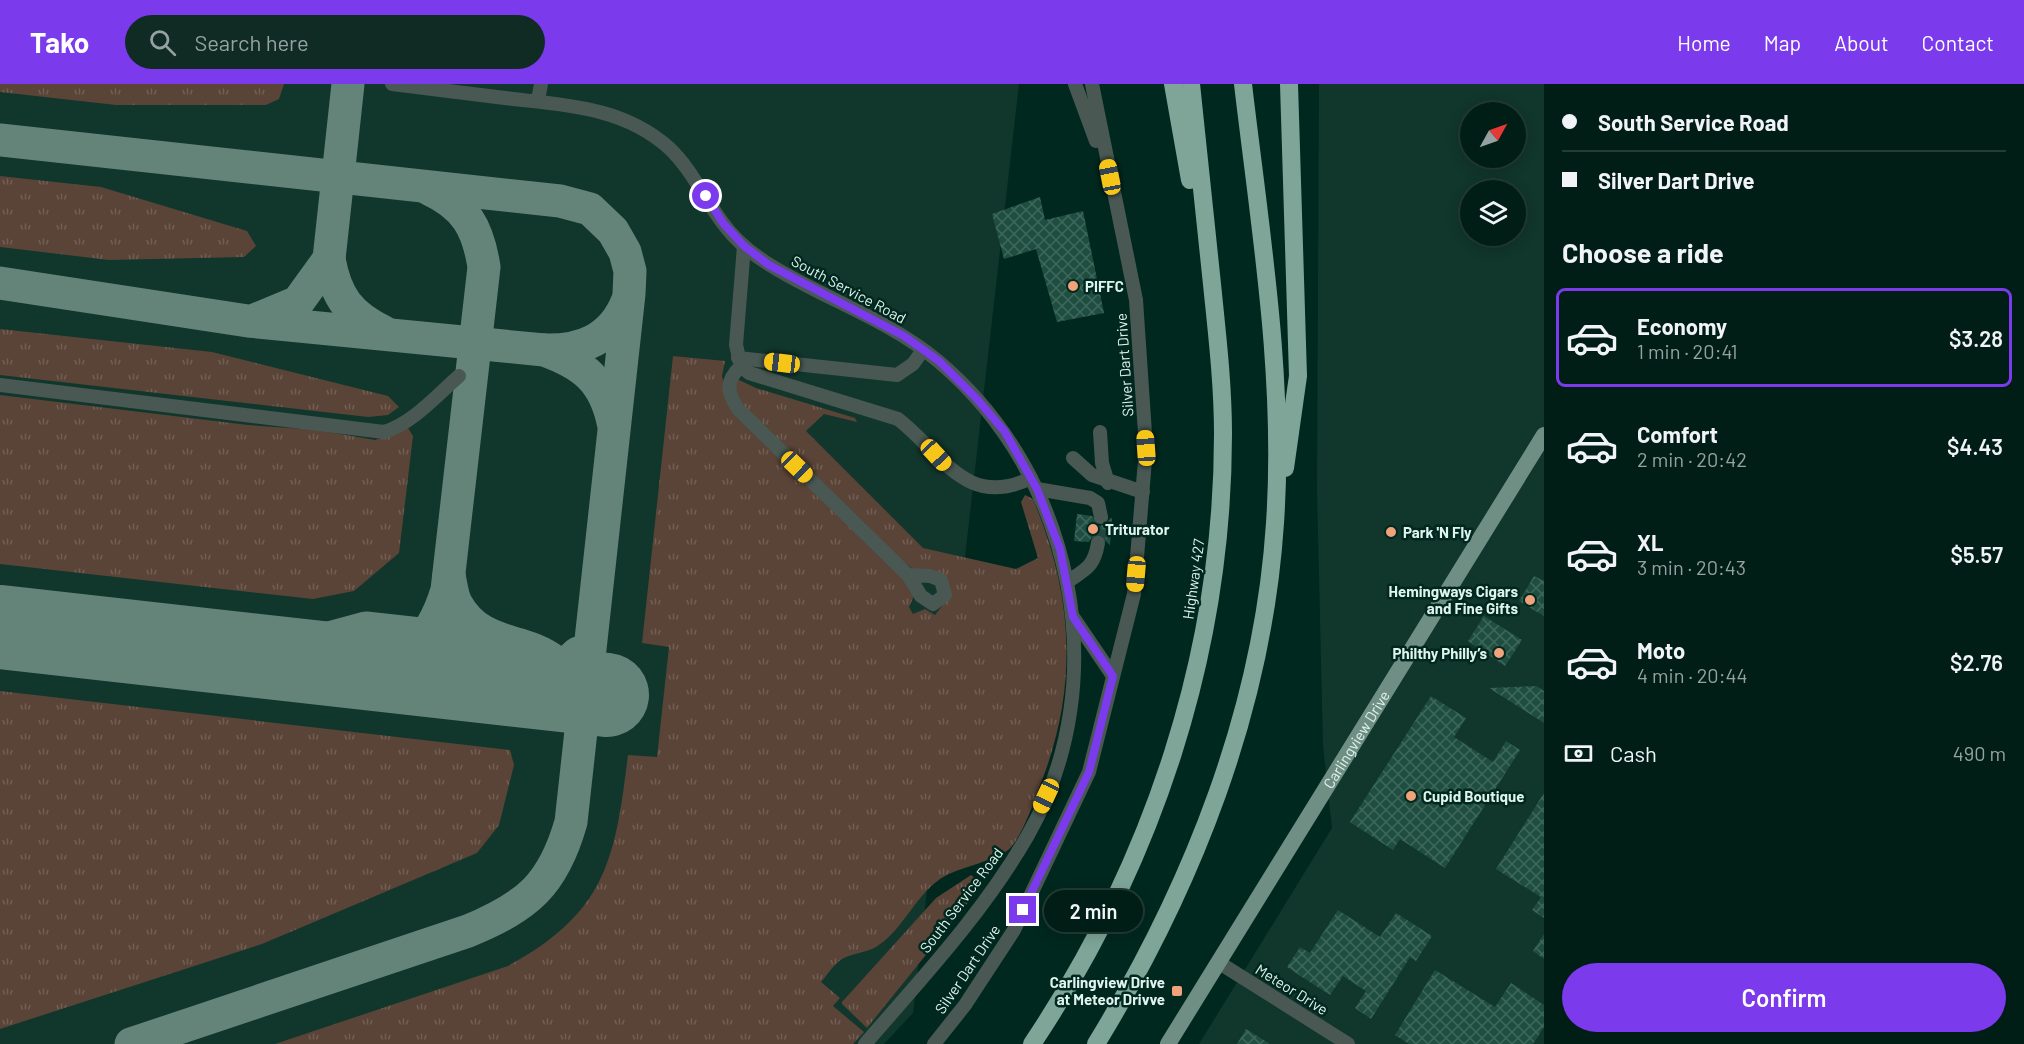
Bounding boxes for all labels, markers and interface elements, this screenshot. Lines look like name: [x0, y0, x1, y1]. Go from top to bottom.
search box: [125, 15, 545, 69]
text: Tako: [30, 25, 89, 59]
icon: search: [146, 26, 179, 59]
text: Search here: [194, 29, 309, 55]
text: Home: [1677, 30, 1731, 55]
text: Map: [1764, 30, 1801, 55]
text: About: [1834, 30, 1889, 55]
text: Contact: [1922, 30, 1994, 55]
north arrow: [1460, 102, 1526, 168]
map controls: [1460, 102, 1526, 246]
text: South Service Road: [1598, 109, 1789, 135]
car: [1098, 158, 1122, 196]
text: Silver Dart Drive: [1598, 167, 1754, 193]
button: layers: [1460, 180, 1526, 246]
route start: [692, 182, 719, 209]
text: Choose a ride: [1562, 236, 1724, 268]
street label: South Service Road: [789, 251, 909, 327]
place label: PIFFC: [1085, 277, 1124, 295]
marker: PIFFC: [1066, 279, 1080, 293]
icon: car: [1565, 311, 1619, 365]
street label: Silver Dart Drive: [1111, 313, 1137, 417]
text: Economy: [1637, 313, 1727, 339]
text: $3.28: [1949, 325, 2003, 351]
text: 1 min · 20:41: [1637, 339, 1738, 363]
car: [763, 352, 801, 374]
icon: car: [1565, 419, 1619, 473]
text: Comfort: [1637, 421, 1718, 447]
car: [1136, 429, 1156, 467]
text: $4.43: [1947, 433, 2003, 459]
car: [917, 436, 955, 474]
text: 2 min · 20:42: [1637, 447, 1747, 471]
car: [778, 448, 816, 486]
place label: Triturator: [1105, 520, 1170, 538]
marker: Triturator: [1086, 522, 1100, 536]
place label: Park 'N Fly: [1403, 523, 1472, 541]
marker: Park 'N Fly: [1384, 525, 1398, 539]
icon: car: [1565, 527, 1619, 581]
text: XL: [1637, 529, 1663, 555]
street label: Highway 427: [1178, 538, 1208, 620]
text: $5.57: [1950, 541, 2003, 567]
car: [1125, 555, 1147, 593]
text: 3 min · 20:43: [1637, 555, 1746, 579]
place label: Hemingways Cigars and Fine Gifts: [1389, 582, 1518, 617]
marker: Hemingways Cigars and Fine Gifts: [1523, 593, 1537, 607]
icon: car: [1565, 635, 1619, 689]
text: Moto: [1637, 637, 1685, 663]
place label: Philthy Philly’s: [1393, 644, 1487, 662]
marker: Philthy Philly’s: [1492, 646, 1506, 660]
text: $2.76: [1950, 649, 2003, 675]
text: 4 min · 20:44: [1637, 663, 1747, 687]
street label: Carlingview Drive: [1319, 687, 1393, 792]
icon: cash: [1562, 737, 1595, 770]
text: Cash: [1610, 740, 1657, 766]
text: 490 m: [1953, 741, 2006, 765]
car: [1030, 776, 1062, 816]
place label: Cupid Boutique: [1423, 787, 1524, 805]
marker: Cupid Boutique: [1404, 789, 1418, 803]
street label: South Service Road: [916, 844, 1006, 956]
callout: 2 min: [1044, 889, 1143, 931]
route end: [1009, 896, 1036, 923]
text: 2 min: [1070, 899, 1117, 923]
street label: Silver Dart Drive: [931, 921, 1003, 1017]
street label: Meteor Drive: [1253, 960, 1331, 1018]
button: Confirm: [1562, 963, 2006, 1032]
place label: Carlingview Drive at Meteor Drivve: [1050, 973, 1165, 1008]
marker: Carlingview Drive at Meteor Drivve: [1170, 984, 1184, 998]

